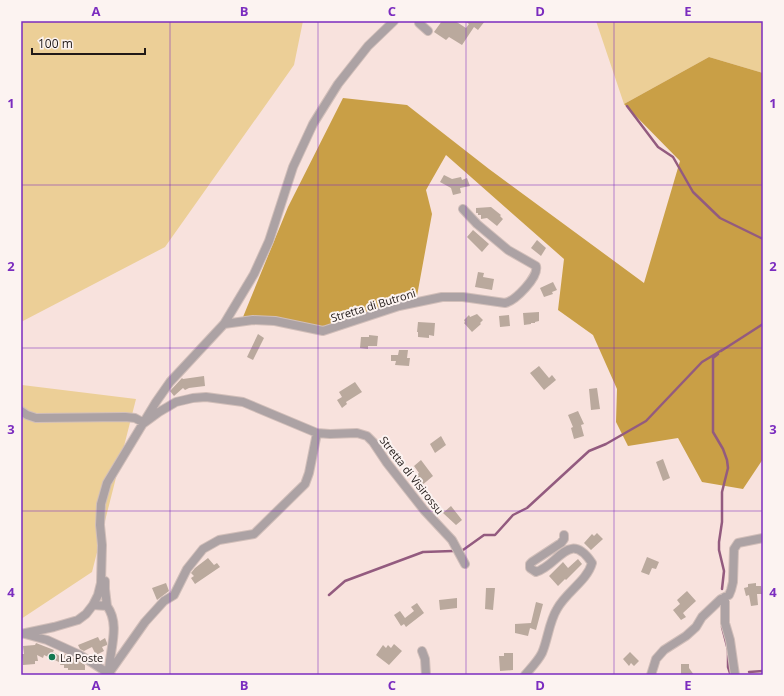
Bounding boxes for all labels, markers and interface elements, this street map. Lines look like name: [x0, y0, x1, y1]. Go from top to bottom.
text: A: [92, 2, 101, 20]
text: B: [240, 2, 249, 20]
text: C: [388, 2, 396, 20]
text: D: [535, 2, 545, 20]
text: E: [684, 2, 692, 20]
scale bar: [32, 30, 145, 56]
text: 100 m: [38, 35, 73, 52]
text: 1: [7, 94, 15, 112]
text: 1: [769, 94, 777, 112]
text: 2: [7, 257, 15, 275]
text: 2: [769, 257, 777, 275]
street label: Stretta di Butroni: [329, 285, 417, 325]
text: 3: [7, 420, 15, 438]
text: 3: [769, 420, 777, 438]
street label: Stretta di Visirossu: [377, 433, 447, 517]
text: 4: [7, 583, 15, 601]
text: 4: [769, 583, 777, 601]
place label: La Poste: [60, 650, 103, 665]
marker: La Poste: [47, 652, 57, 662]
text: A: [92, 676, 101, 694]
text: B: [240, 676, 249, 694]
text: C: [388, 676, 396, 694]
text: D: [535, 676, 545, 694]
text: E: [684, 676, 692, 694]

